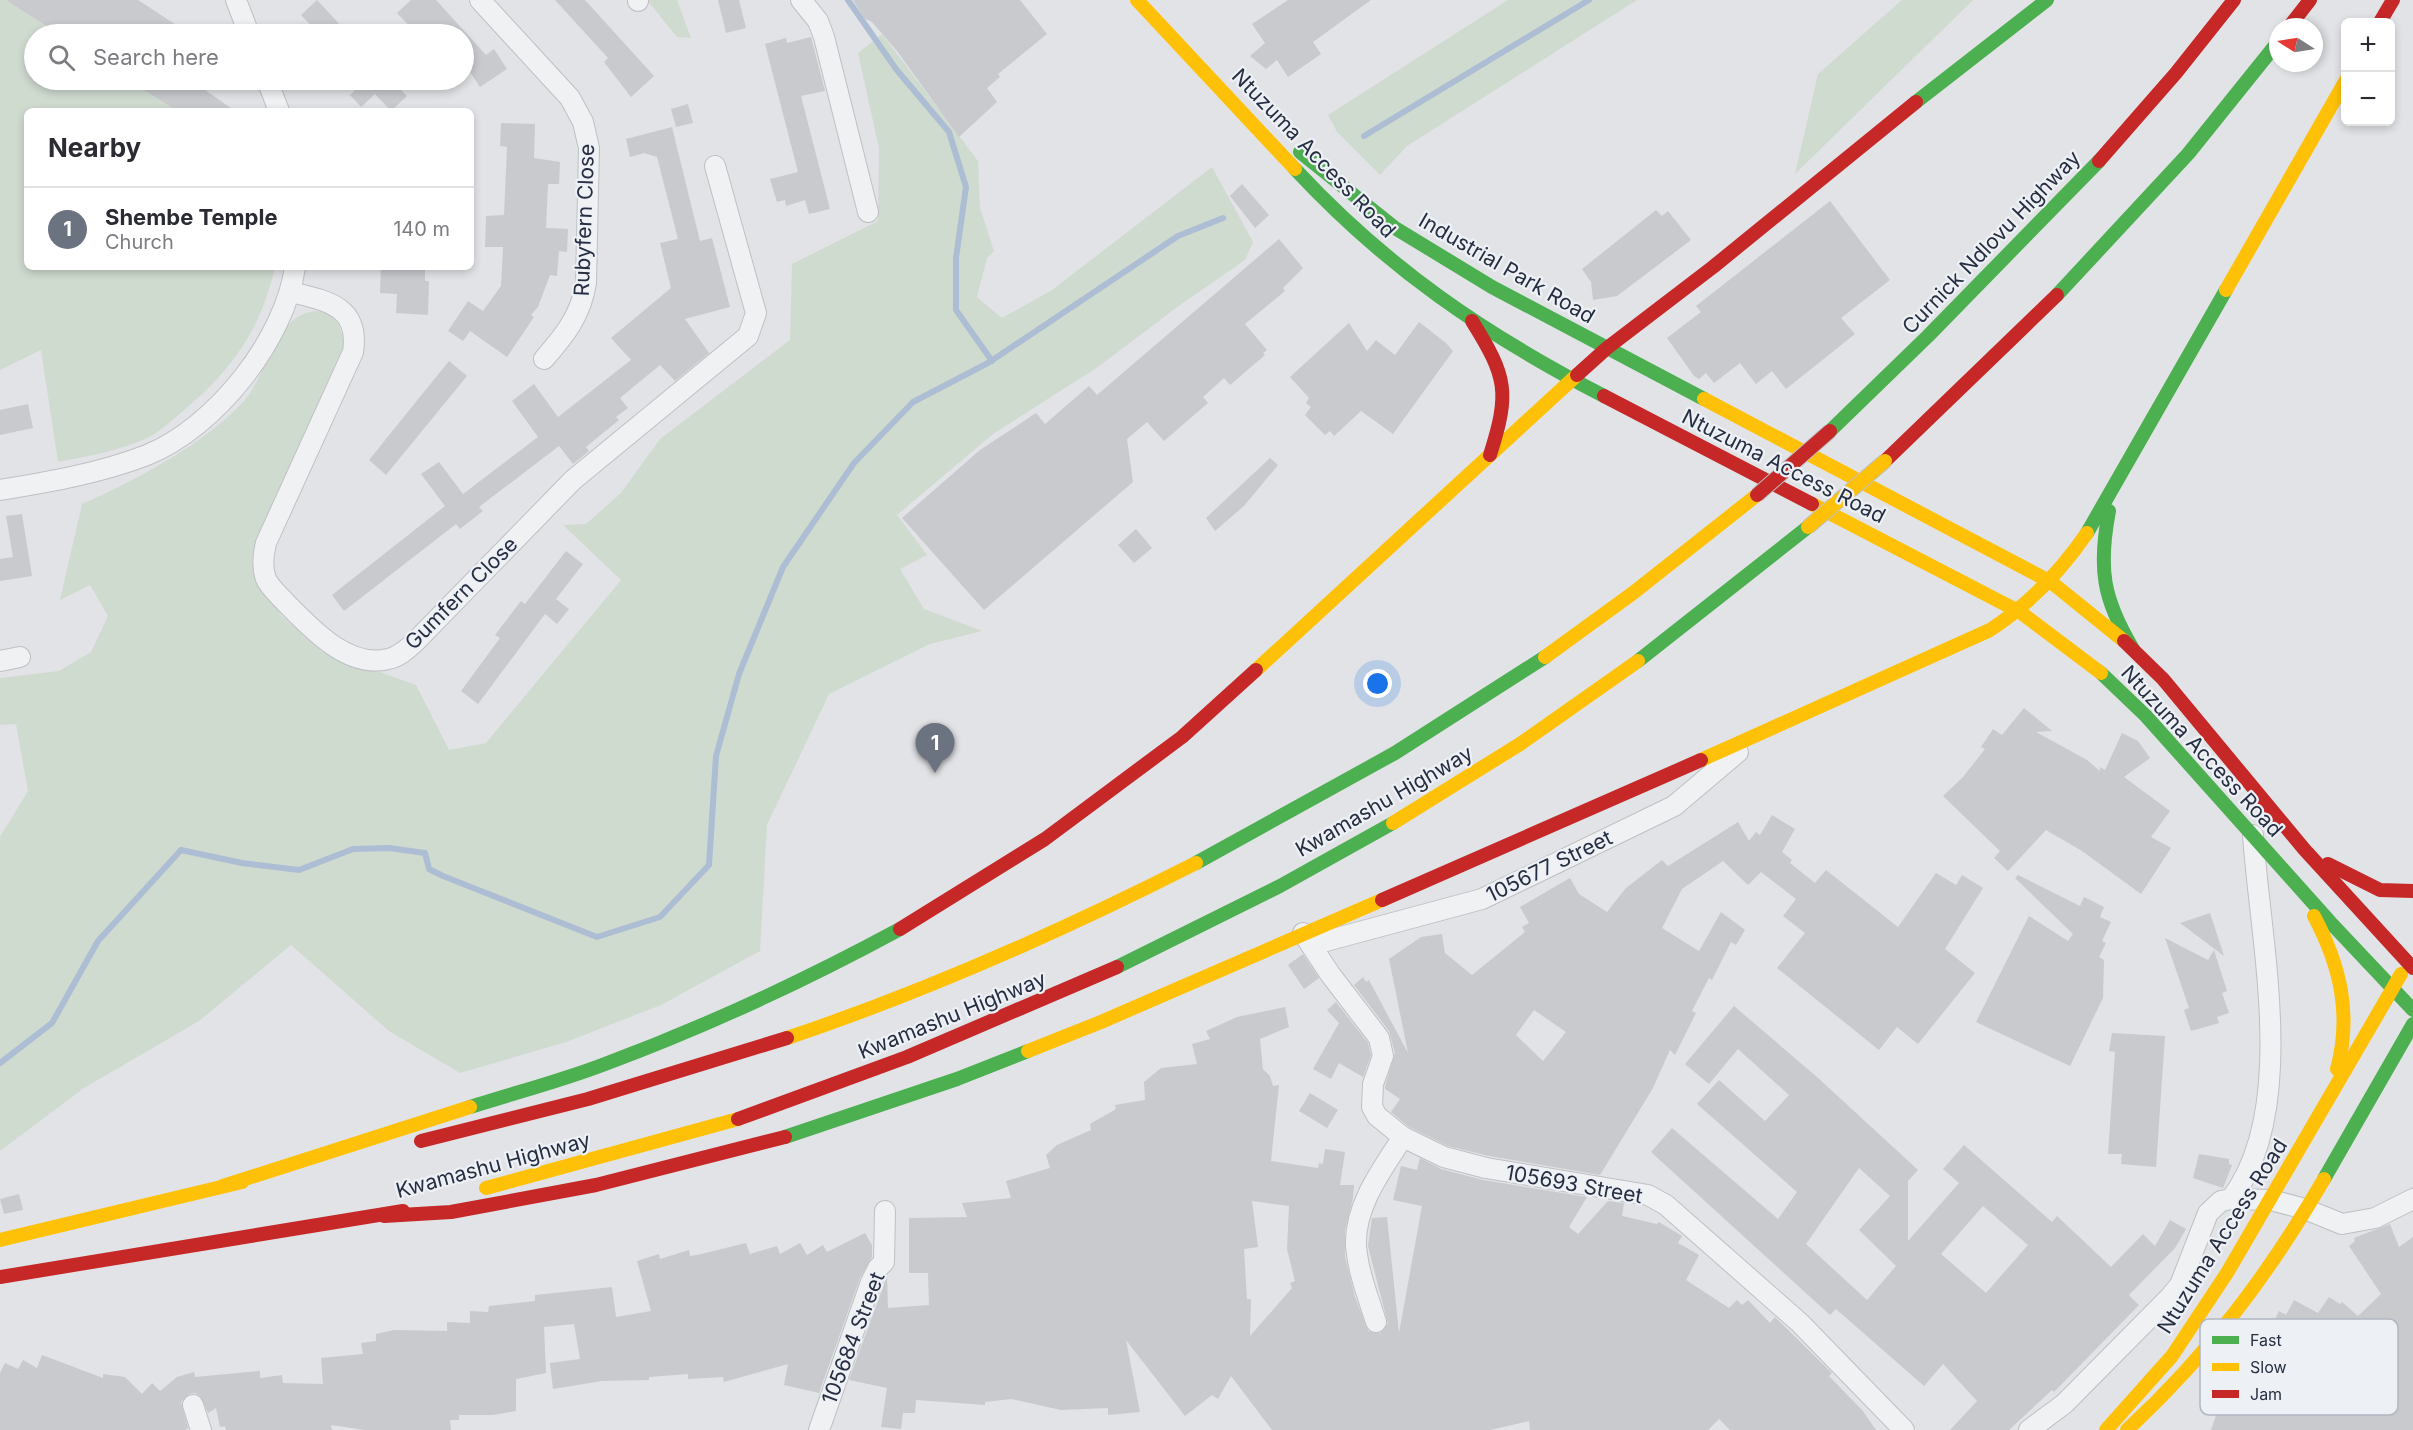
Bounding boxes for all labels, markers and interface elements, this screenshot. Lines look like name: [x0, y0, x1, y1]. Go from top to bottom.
north arrow: [2269, 18, 2323, 72]
map controls: [2341, 18, 2395, 126]
button: +: [2341, 18, 2395, 72]
search box: [24, 24, 474, 90]
icon: search: [45, 41, 78, 74]
text: Search here: [93, 44, 219, 70]
street label: Ntuzuma Access Road: [1227, 63, 1401, 243]
button: −: [2341, 72, 2395, 126]
text: Nearby: [48, 132, 141, 163]
street label: Rubyfern Close: [569, 143, 599, 297]
street label: Curnick Ndlovu Highway: [1897, 145, 2085, 339]
text: Shembe Temple: [105, 204, 278, 230]
street label: Industrial Park Road: [1415, 207, 1599, 329]
text: 1: [63, 217, 72, 241]
text: 140 m: [393, 217, 450, 241]
text: Church: [105, 230, 174, 254]
street label: Ntuzuma Access Road: [1678, 404, 1890, 528]
street label: Gumfern Close: [400, 532, 522, 654]
street label: Ntuzuma Access Road: [2116, 660, 2288, 842]
your location: [1363, 669, 1392, 698]
pin: 1: [916, 724, 954, 773]
street label: Kwamashu Highway: [1291, 740, 1477, 862]
street label: 105677 Street: [1482, 825, 1616, 907]
street label: Kwamashu Highway: [854, 966, 1050, 1064]
street label: Kwamashu Highway: [393, 1127, 593, 1203]
street label: Ntuzuma Access Road: [2152, 1134, 2292, 1338]
street label: 105693 Street: [1504, 1160, 1645, 1208]
street label: 105684 Street: [816, 1268, 890, 1408]
legend: [2200, 1319, 2398, 1415]
text: Fast: [2250, 1330, 2282, 1350]
text: Slow: [2250, 1357, 2287, 1377]
text: Jam: [2250, 1384, 2282, 1404]

